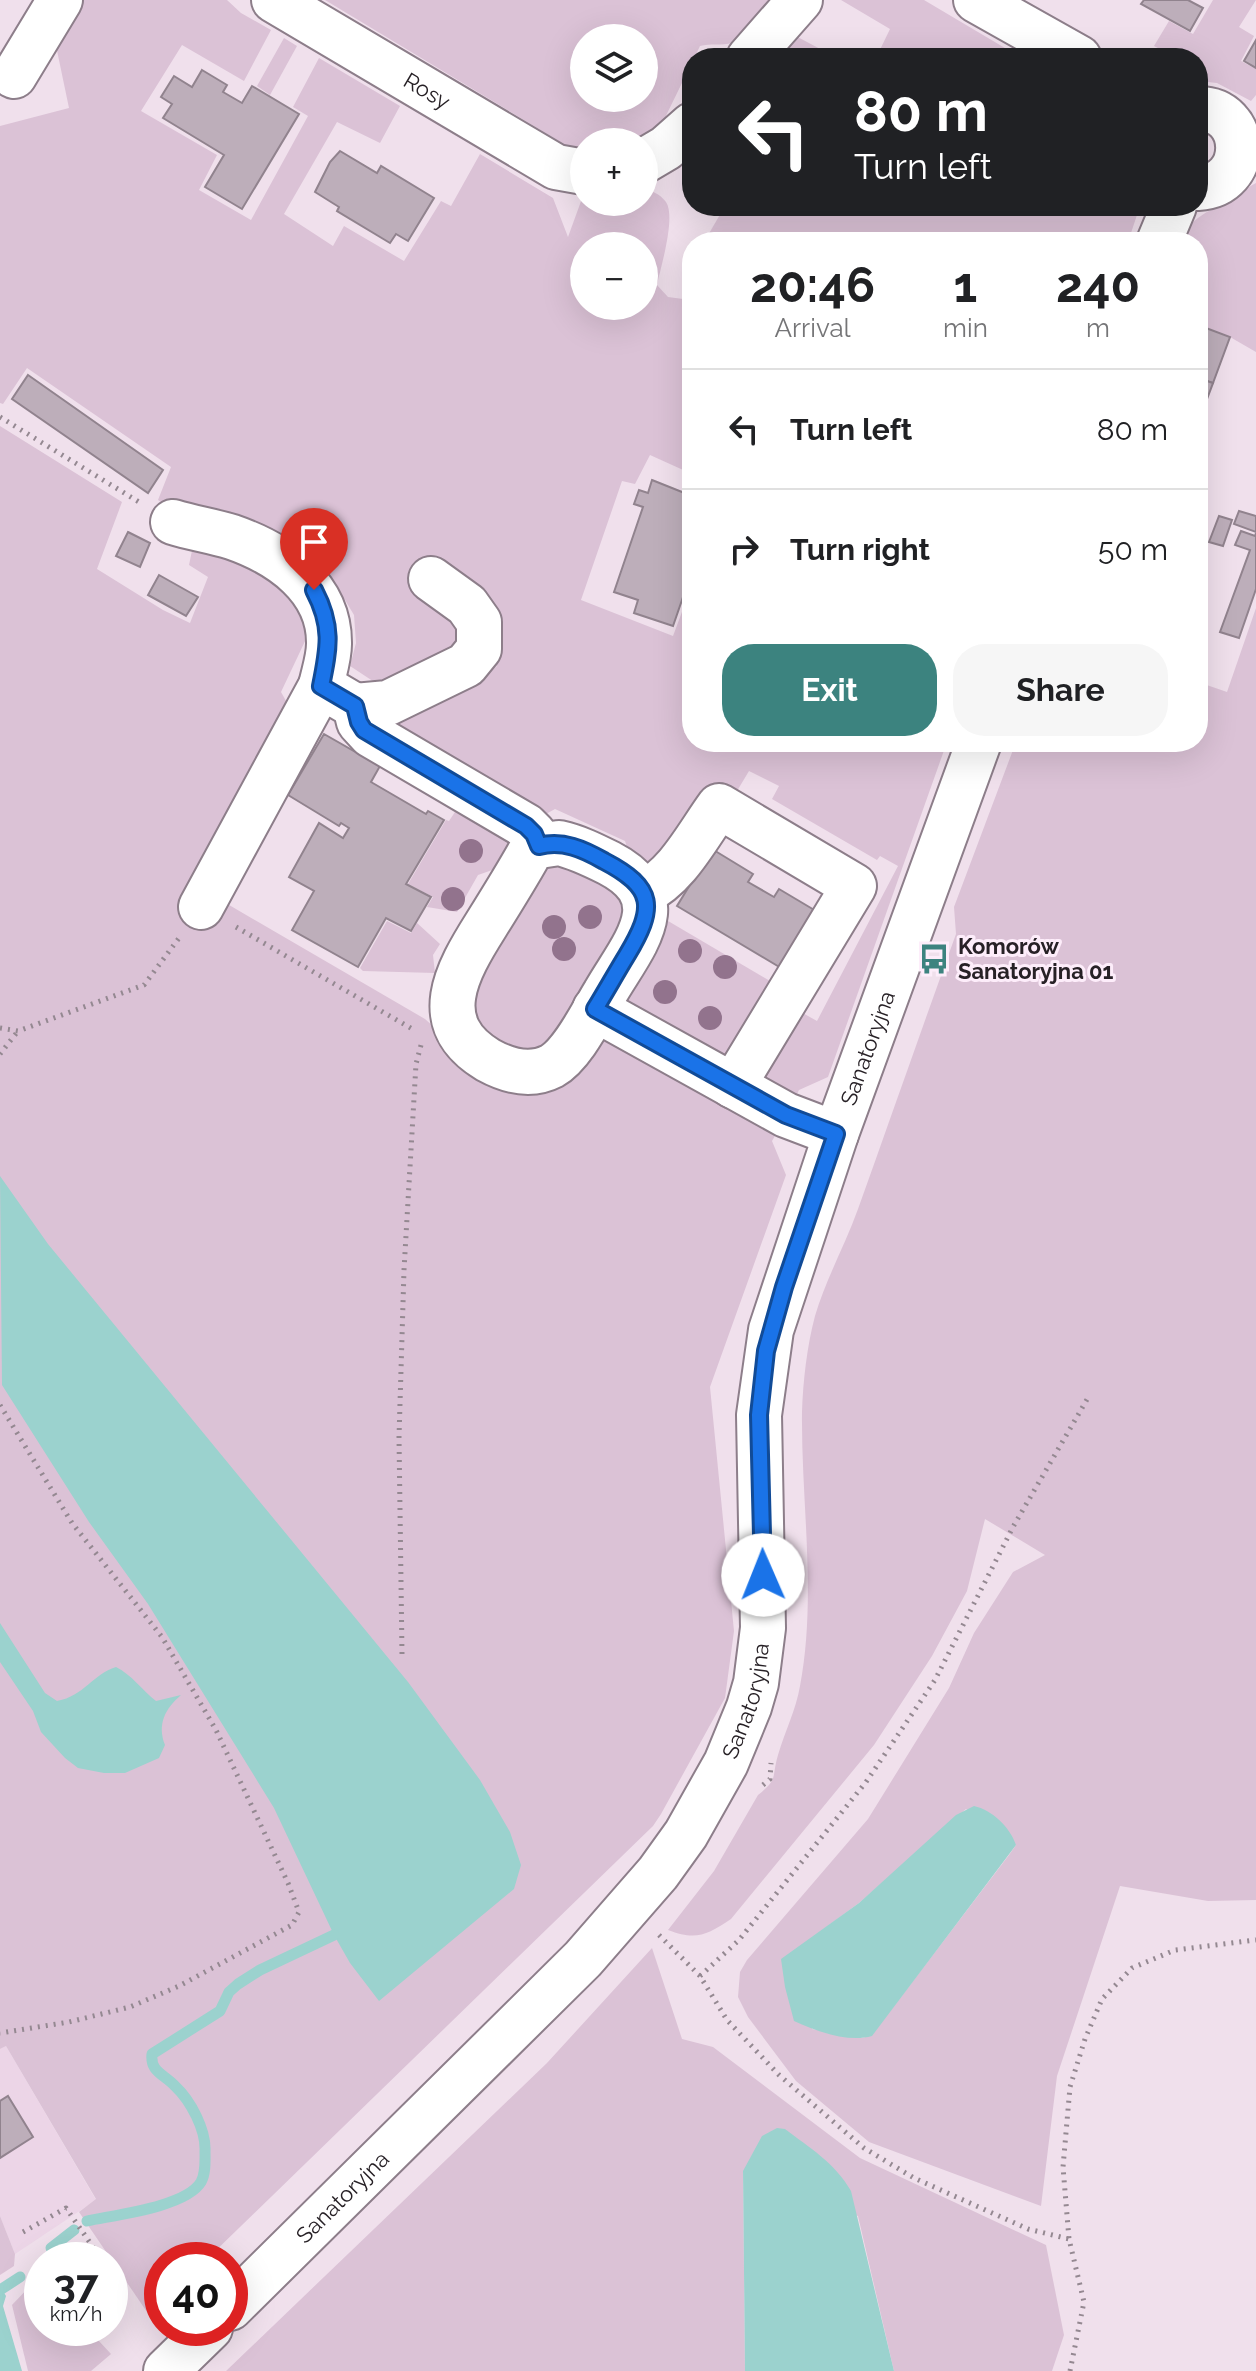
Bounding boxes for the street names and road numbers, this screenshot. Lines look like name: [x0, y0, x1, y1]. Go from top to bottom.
street label: Rosy: [399, 67, 455, 115]
street label: Sanatoryjna: [835, 987, 900, 1109]
street label: Sanatoryjna: [716, 1641, 774, 1762]
street label: Sanatoryjna: [291, 2146, 394, 2248]

